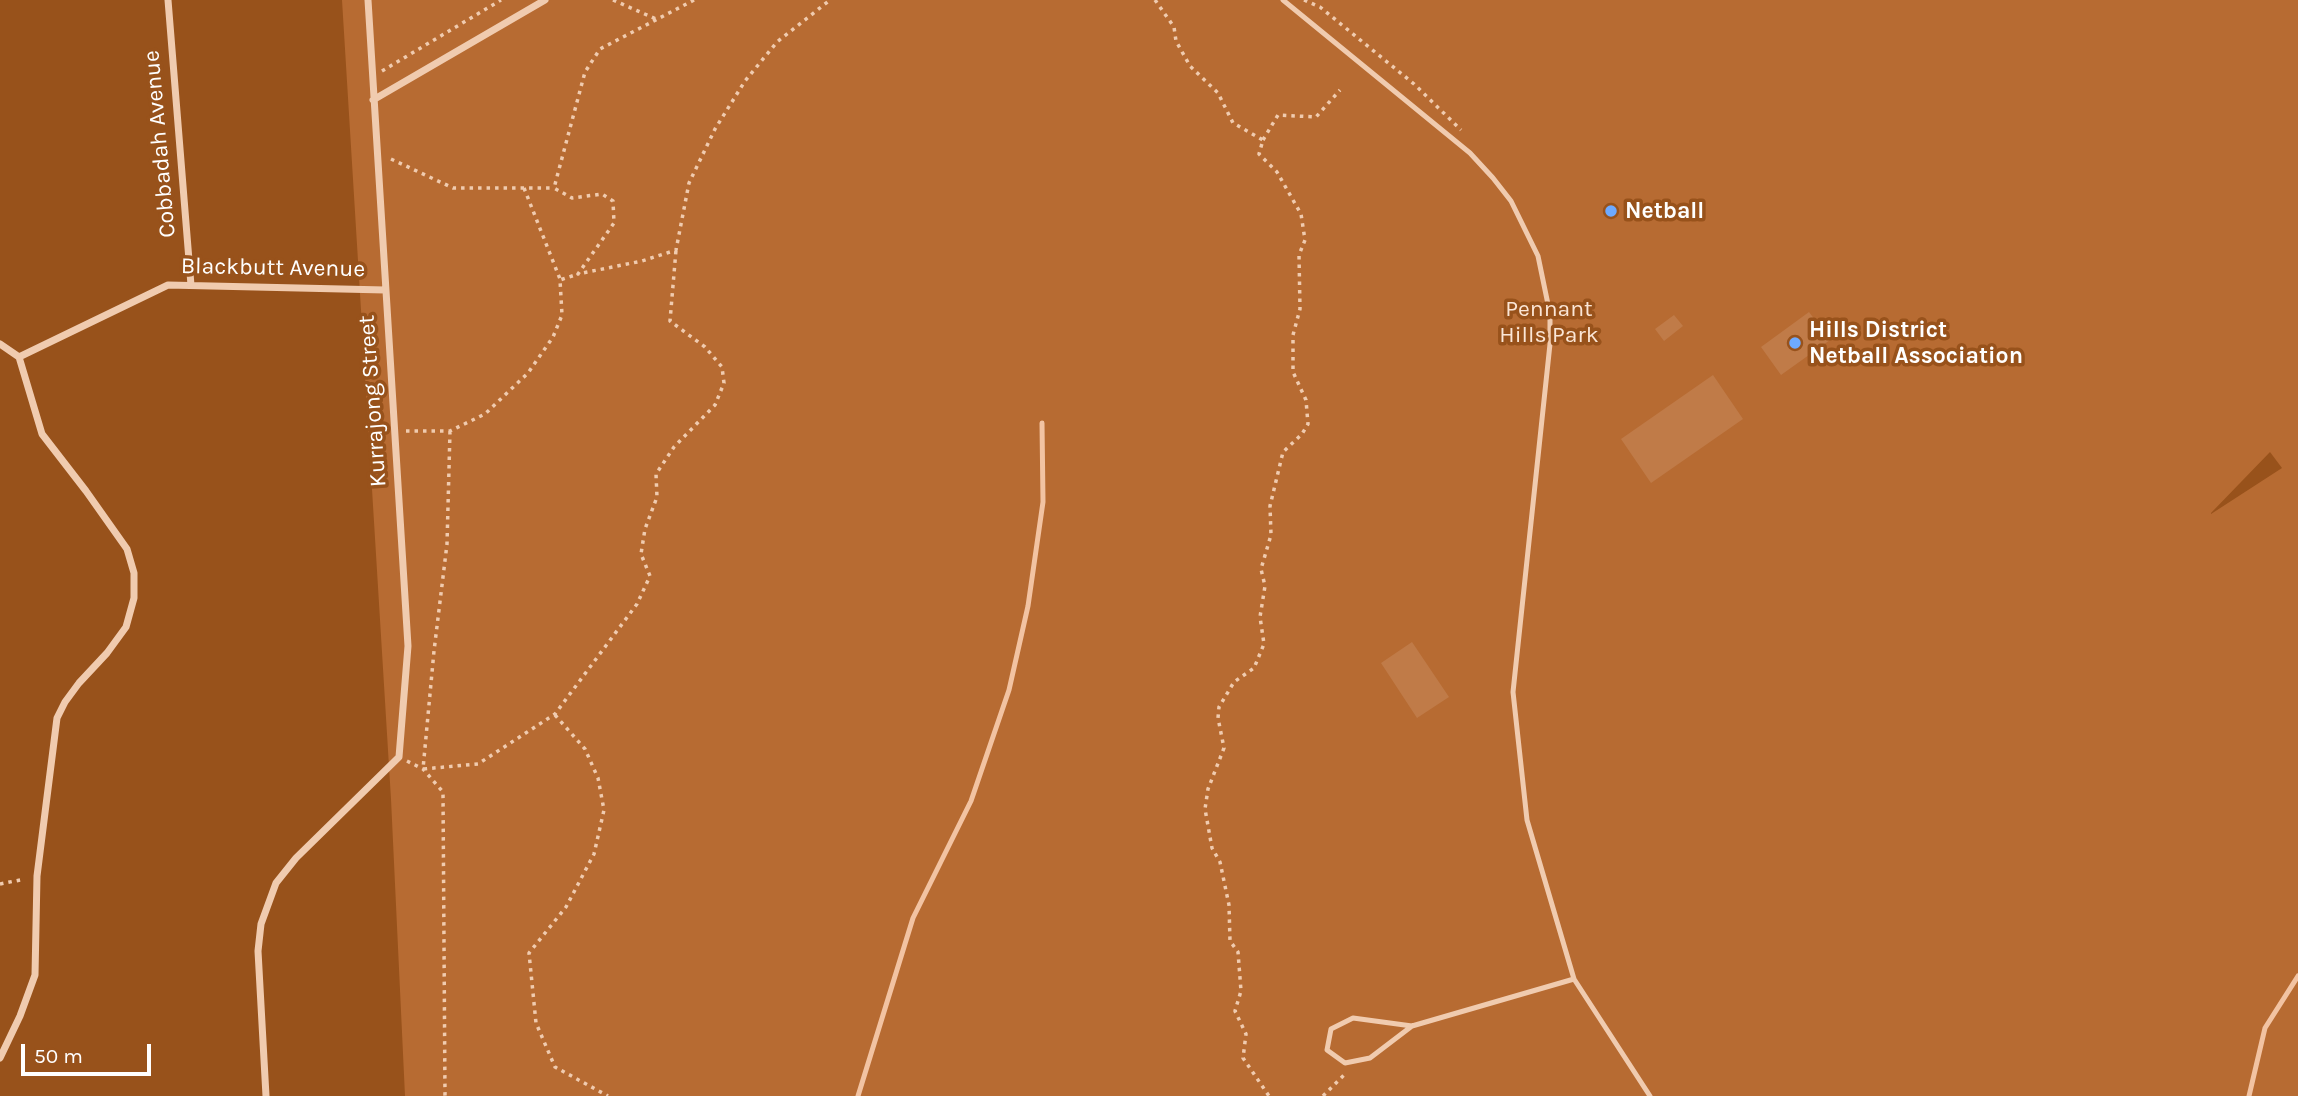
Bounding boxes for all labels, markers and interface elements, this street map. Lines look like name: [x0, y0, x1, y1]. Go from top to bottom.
street label: Cobbadah Avenue: [138, 49, 182, 239]
place label: Netball: [1625, 197, 1704, 225]
marker: Netball: [1603, 203, 1619, 219]
street label: Blackbutt Avenue: [181, 253, 365, 283]
park label: Pennant Hills Park: [1499, 295, 1599, 349]
street label: Kurrajong Street: [353, 314, 393, 488]
place label: Hills District Netball Association: [1809, 316, 2023, 370]
marker: Hills District Netball Association: [1787, 335, 1803, 351]
scale bar: [24, 1030, 154, 1074]
text: 50 m: [34, 1044, 83, 1068]

